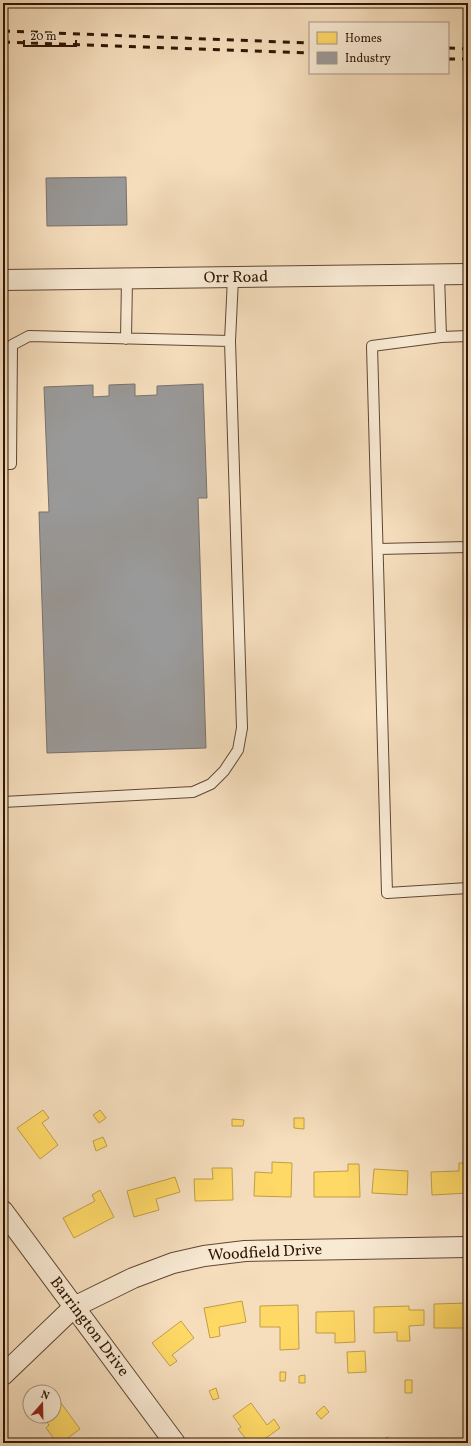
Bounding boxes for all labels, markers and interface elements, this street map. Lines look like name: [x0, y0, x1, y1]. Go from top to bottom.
scale bar: [24, 22, 76, 48]
legend: [309, 22, 449, 74]
text: 20 m: [30, 29, 57, 45]
text: Homes: [345, 31, 382, 47]
text: Industry: [345, 51, 391, 67]
street label: Orr Road: [204, 266, 268, 290]
street label: Woodfield Drive: [207, 1239, 323, 1267]
street label: Barrington Drive: [44, 1273, 134, 1381]
north arrow: [22, 1384, 62, 1424]
text: N: [39, 1388, 51, 1404]

